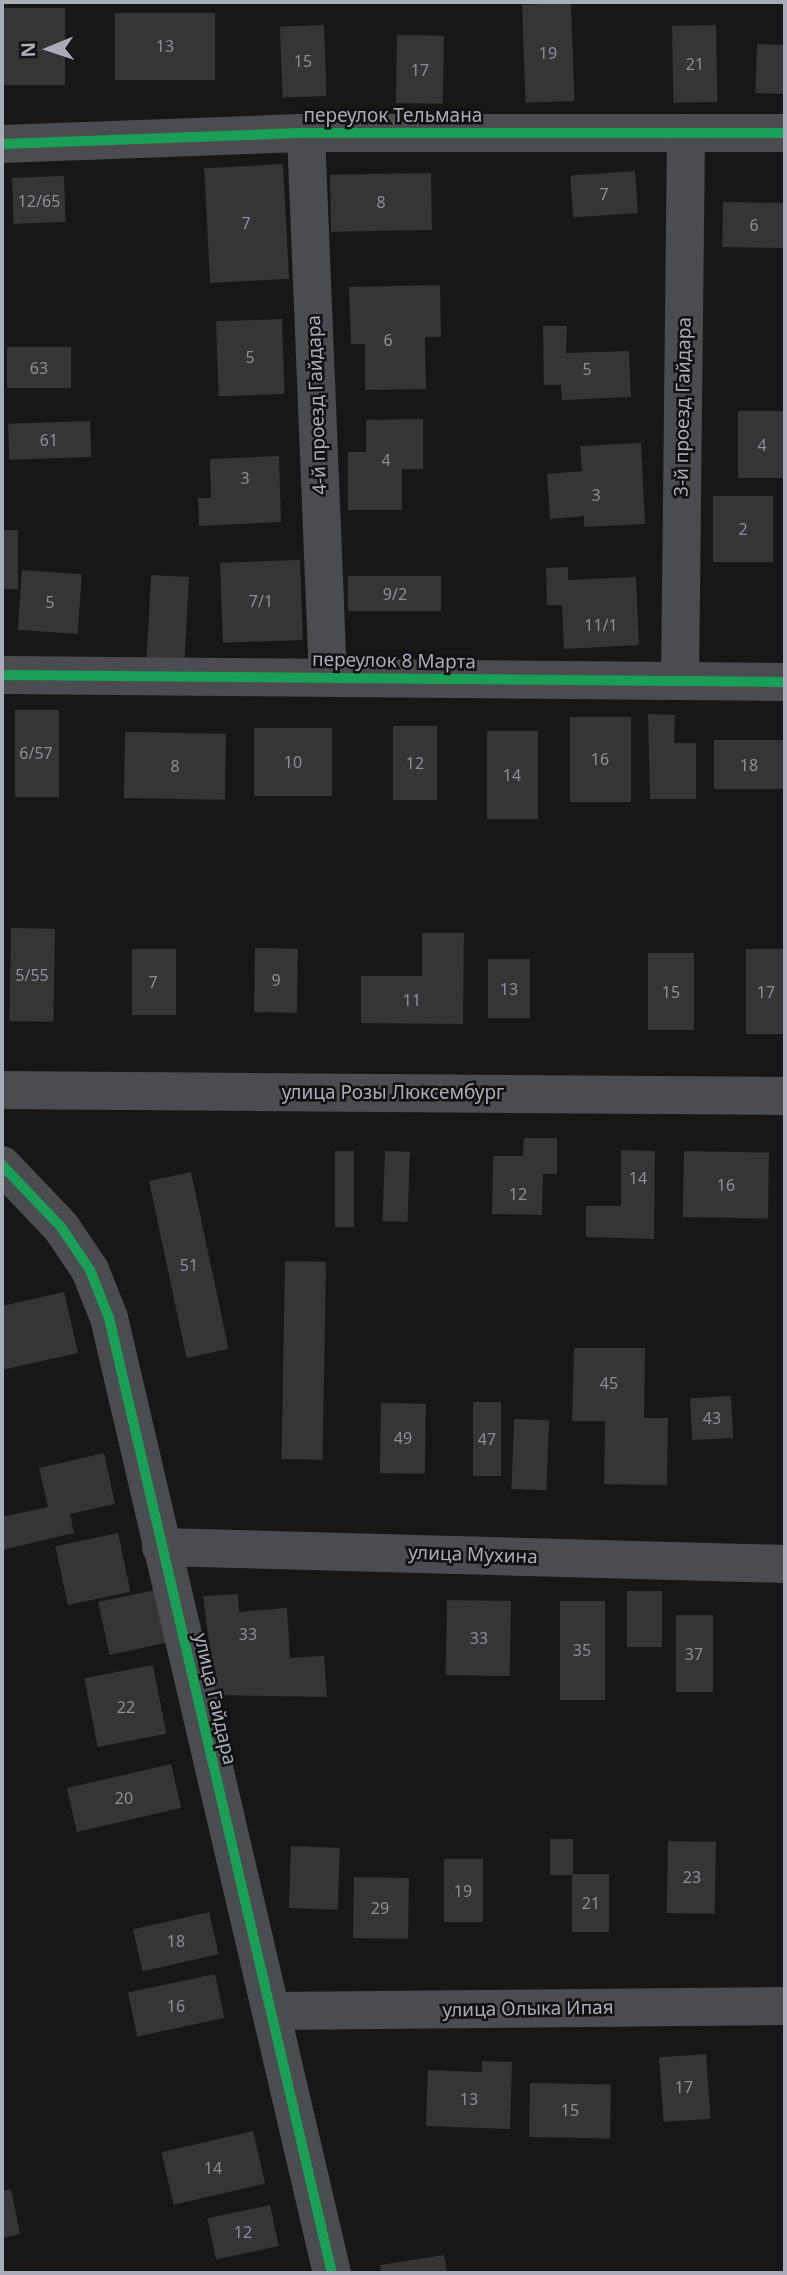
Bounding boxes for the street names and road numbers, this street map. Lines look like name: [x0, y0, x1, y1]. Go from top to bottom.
street label: переулок Тельмана: [304, 105, 482, 127]
street label: 4-й проезд Гайдара: [302, 315, 332, 495]
street label: 3-й проезд Гайдара: [670, 317, 696, 497]
street label: переулок 8 Марта: [312, 648, 476, 674]
street label: улица Розы Люксембург: [282, 1082, 504, 1104]
street label: улица Мухина: [408, 1541, 538, 1569]
street label: улица Гайдара: [189, 1631, 241, 1767]
street label: улица Олыка Ипая: [442, 1996, 614, 2022]

